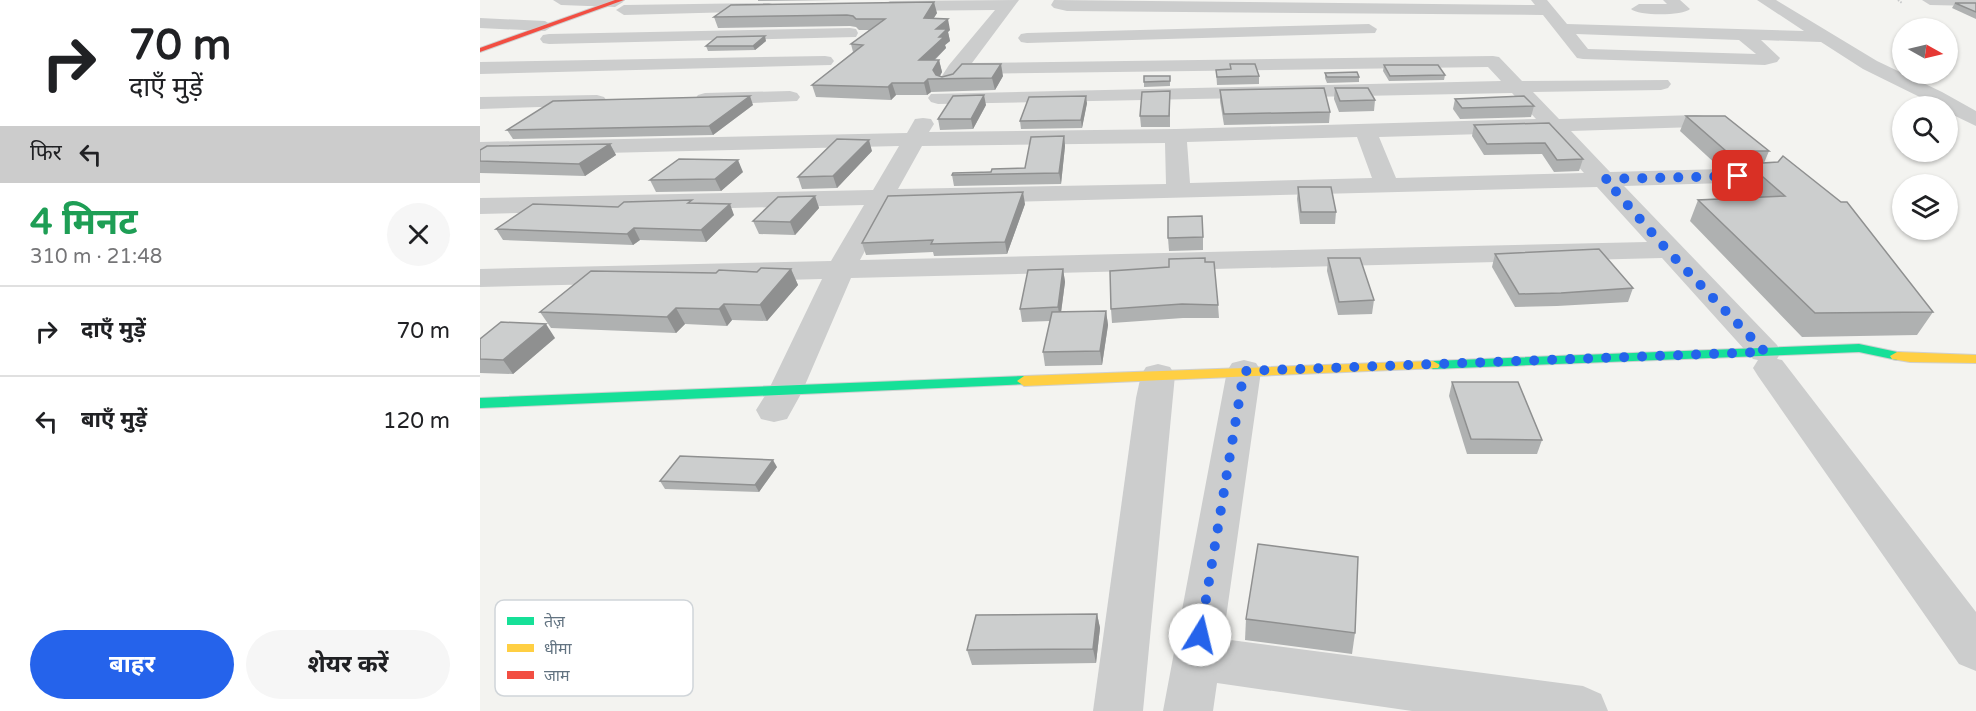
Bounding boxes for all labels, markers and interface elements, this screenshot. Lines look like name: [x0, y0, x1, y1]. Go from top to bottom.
north arrow: [1892, 18, 1958, 84]
map controls: [1892, 18, 1958, 240]
text: 70 m: [129, 20, 231, 71]
icon: right: [30, 24, 108, 102]
text: दाएँ मुड़ें: [129, 71, 203, 104]
button: search: [1892, 96, 1958, 162]
icon: left: [74, 138, 107, 171]
text: फिर: [30, 140, 62, 166]
pin: [1712, 150, 1763, 201]
icon: arrive: [1721, 159, 1754, 192]
button: layers: [1892, 174, 1958, 240]
text: 4 मिनट: [30, 201, 138, 244]
button: close: [387, 203, 450, 266]
text: 310 m · 21:48: [30, 245, 162, 269]
icon: right: [30, 315, 63, 348]
text: दाएँ मुड़ें: [81, 317, 146, 343]
text: 70 m: [396, 318, 450, 344]
icon: left: [30, 405, 63, 438]
text: बाएँ मुड़ें: [81, 407, 147, 433]
text: 120 m: [383, 408, 450, 434]
legend: [495, 600, 693, 696]
position arrow: [1168, 603, 1232, 667]
text: तेज़: [544, 612, 566, 632]
button: बाहर: [30, 630, 234, 699]
button: शेयर करें: [246, 630, 450, 699]
text: धीमा: [544, 639, 573, 659]
text: जाम: [544, 666, 570, 686]

